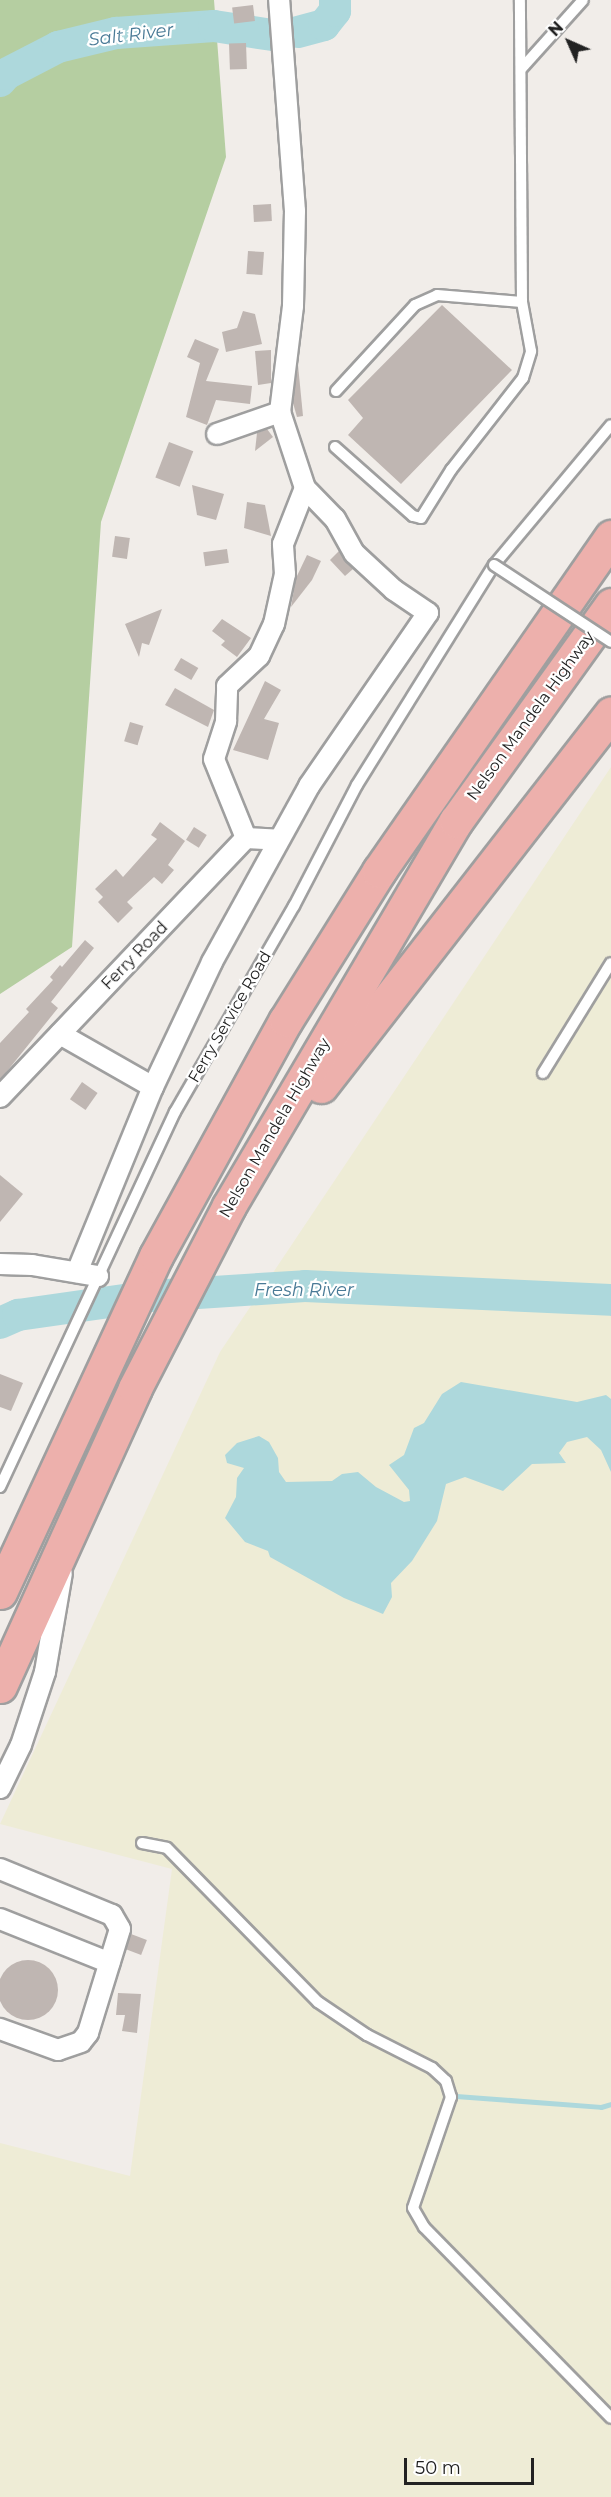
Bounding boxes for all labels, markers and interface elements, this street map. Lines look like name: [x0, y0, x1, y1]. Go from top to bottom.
north arrow: [539, 12, 599, 72]
text: N: [545, 18, 567, 40]
water label: Salt River: [87, 19, 175, 51]
street label: Nelson Mandela Highway: [463, 628, 599, 804]
street label: Ferry Road: [98, 918, 172, 994]
street label: Ferry Service Road: [185, 948, 275, 1086]
street label: Nelson Mandela Highway: [216, 1035, 334, 1221]
water label: Fresh River: [254, 1279, 354, 1301]
scale bar: [407, 2446, 538, 2484]
text: 50 m: [415, 2457, 461, 2479]

